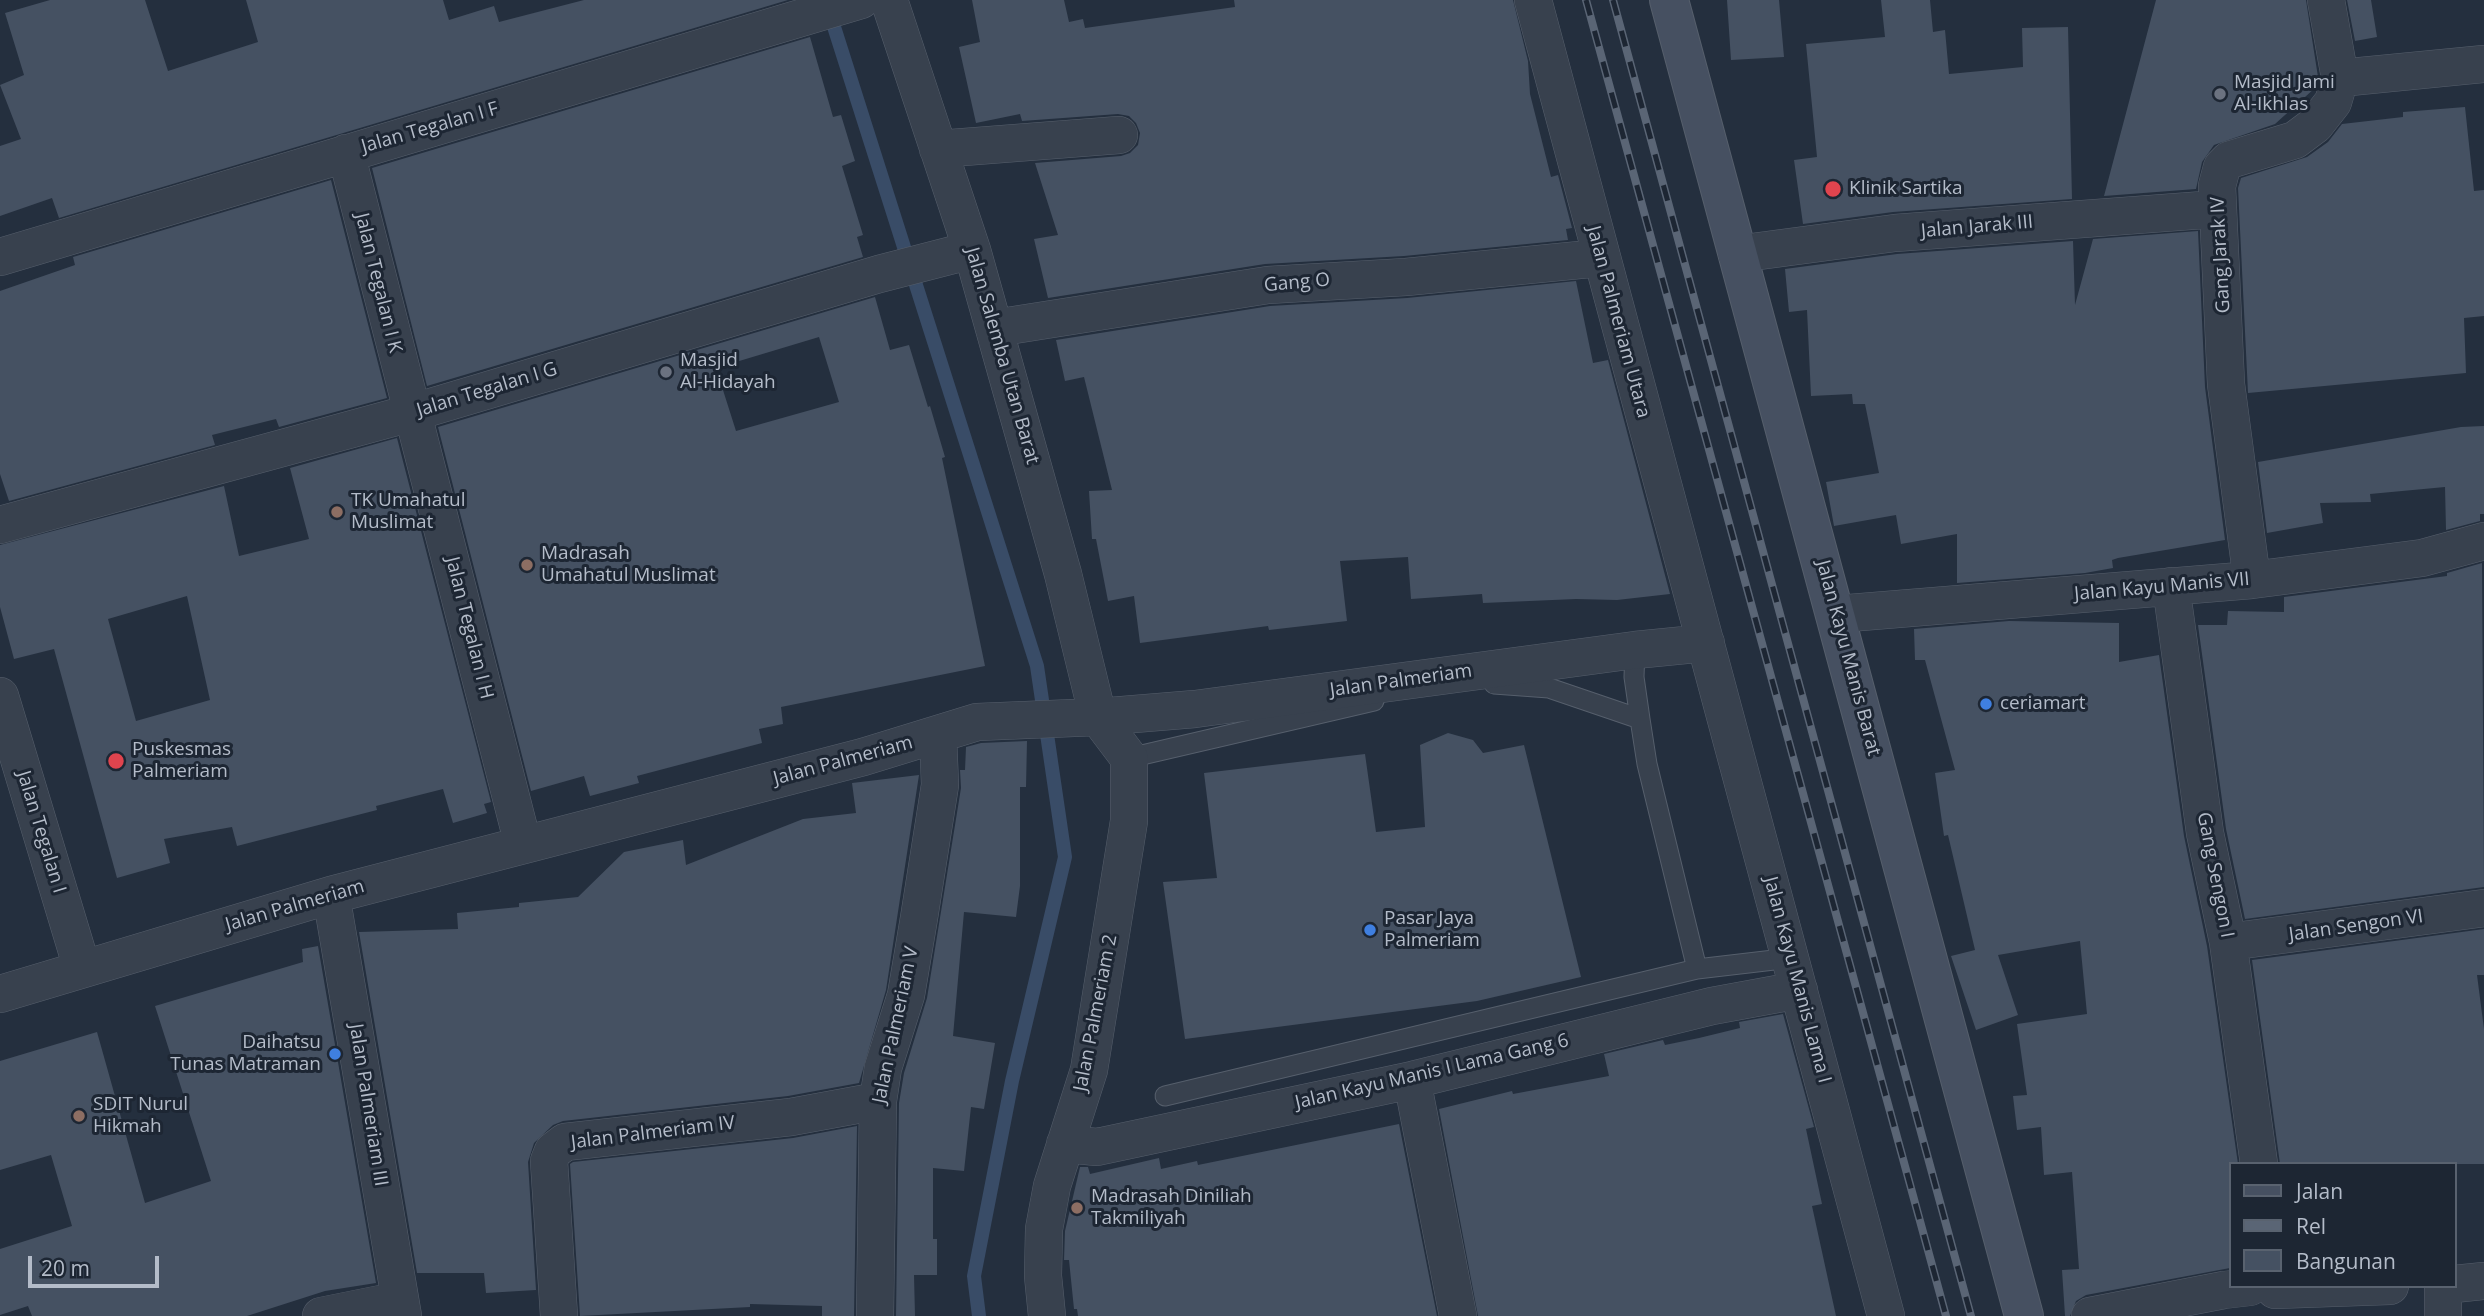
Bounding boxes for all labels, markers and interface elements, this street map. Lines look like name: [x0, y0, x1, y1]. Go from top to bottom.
place label: Masjid Jami Al-Ikhlas: [2234, 72, 2335, 116]
marker: Masjid Jami Al-Ikhlas: [2212, 86, 2228, 102]
street label: Jalan Tegalan I F: [359, 98, 501, 158]
place label: Klinik Sartika: [1849, 178, 1962, 200]
marker: Klinik Sartika: [1823, 179, 1843, 199]
street label: Gang Jarak IV: [2207, 196, 2235, 314]
street label: Jalan Tegalan I K: [350, 211, 406, 355]
street label: Jalan Jarak III: [1920, 211, 2034, 243]
street label: Jalan Palmeriam Utara: [1581, 224, 1655, 420]
street label: Jalan Salemba Utan Barat: [960, 245, 1044, 467]
street label: Gang O: [1263, 269, 1331, 297]
place label: Masjid Al-Hidayah: [680, 350, 776, 394]
street label: Jalan Tegalan I G: [414, 358, 560, 422]
marker: Masjid Al-Hidayah: [658, 364, 674, 380]
place label: TK Umahatul Muslimat: [351, 490, 465, 534]
marker: TK Umahatul Muslimat: [329, 504, 345, 520]
place label: Madrasah Umahatul Muslimat: [541, 543, 716, 587]
street label: Jalan Tegalan I H: [440, 555, 498, 701]
marker: Madrasah Umahatul Muslimat: [519, 557, 535, 573]
street label: Jalan Kayu Manis Barat: [1811, 558, 1885, 758]
street label: Jalan Kayu Manis VII: [2073, 568, 2251, 606]
street label: Jalan Palmeriam: [1328, 660, 1474, 702]
place label: ceriamart: [2000, 693, 2086, 715]
marker: ceriamart: [1978, 696, 1994, 712]
street label: Jalan Palmeriam: [771, 731, 915, 791]
place label: Puskesmas Palmeriam: [132, 739, 231, 783]
marker: Puskesmas Palmeriam: [106, 751, 126, 771]
street label: Jalan Tegalan I: [12, 768, 70, 896]
street label: Gang Sengon I: [2192, 810, 2238, 940]
street label: Jalan Kayu Manis Lama I: [1758, 874, 1836, 1086]
street label: Jalan Palmeriam: [223, 875, 367, 937]
street label: Jalan Sengon VI: [2287, 905, 2425, 947]
place label: Pasar Jaya Palmeriam: [1384, 908, 1480, 952]
marker: Pasar Jaya Palmeriam: [1362, 922, 1378, 938]
street label: Jalan Palmeriam 2: [1070, 933, 1122, 1093]
street label: Jalan Palmeriam V: [868, 945, 924, 1105]
street label: Jalan Palmeriam III: [344, 1022, 392, 1188]
street label: Jalan Kayu Manis I Lama Gang 6: [1293, 1029, 1571, 1115]
place label: Daihatsu Tunas Matraman: [170, 1032, 321, 1076]
marker: Daihatsu Tunas Matraman: [327, 1046, 343, 1062]
place label: SDIT Nurul Hikmah: [93, 1094, 188, 1138]
marker: SDIT Nurul Hikmah: [71, 1108, 87, 1124]
street label: Jalan Palmeriam IV: [570, 1112, 736, 1154]
legend: [2228, 1162, 2456, 1288]
text: Jalan: [2296, 1177, 2343, 1205]
place label: Madrasah Diniliah Takmiliyah: [1091, 1186, 1252, 1230]
marker: Madrasah Diniliah Takmiliyah: [1069, 1200, 1085, 1216]
text: Rel: [2296, 1212, 2326, 1240]
scale bar: [32, 1242, 163, 1286]
text: Bangunan: [2296, 1247, 2396, 1275]
text: 20 m: [41, 1254, 90, 1282]

